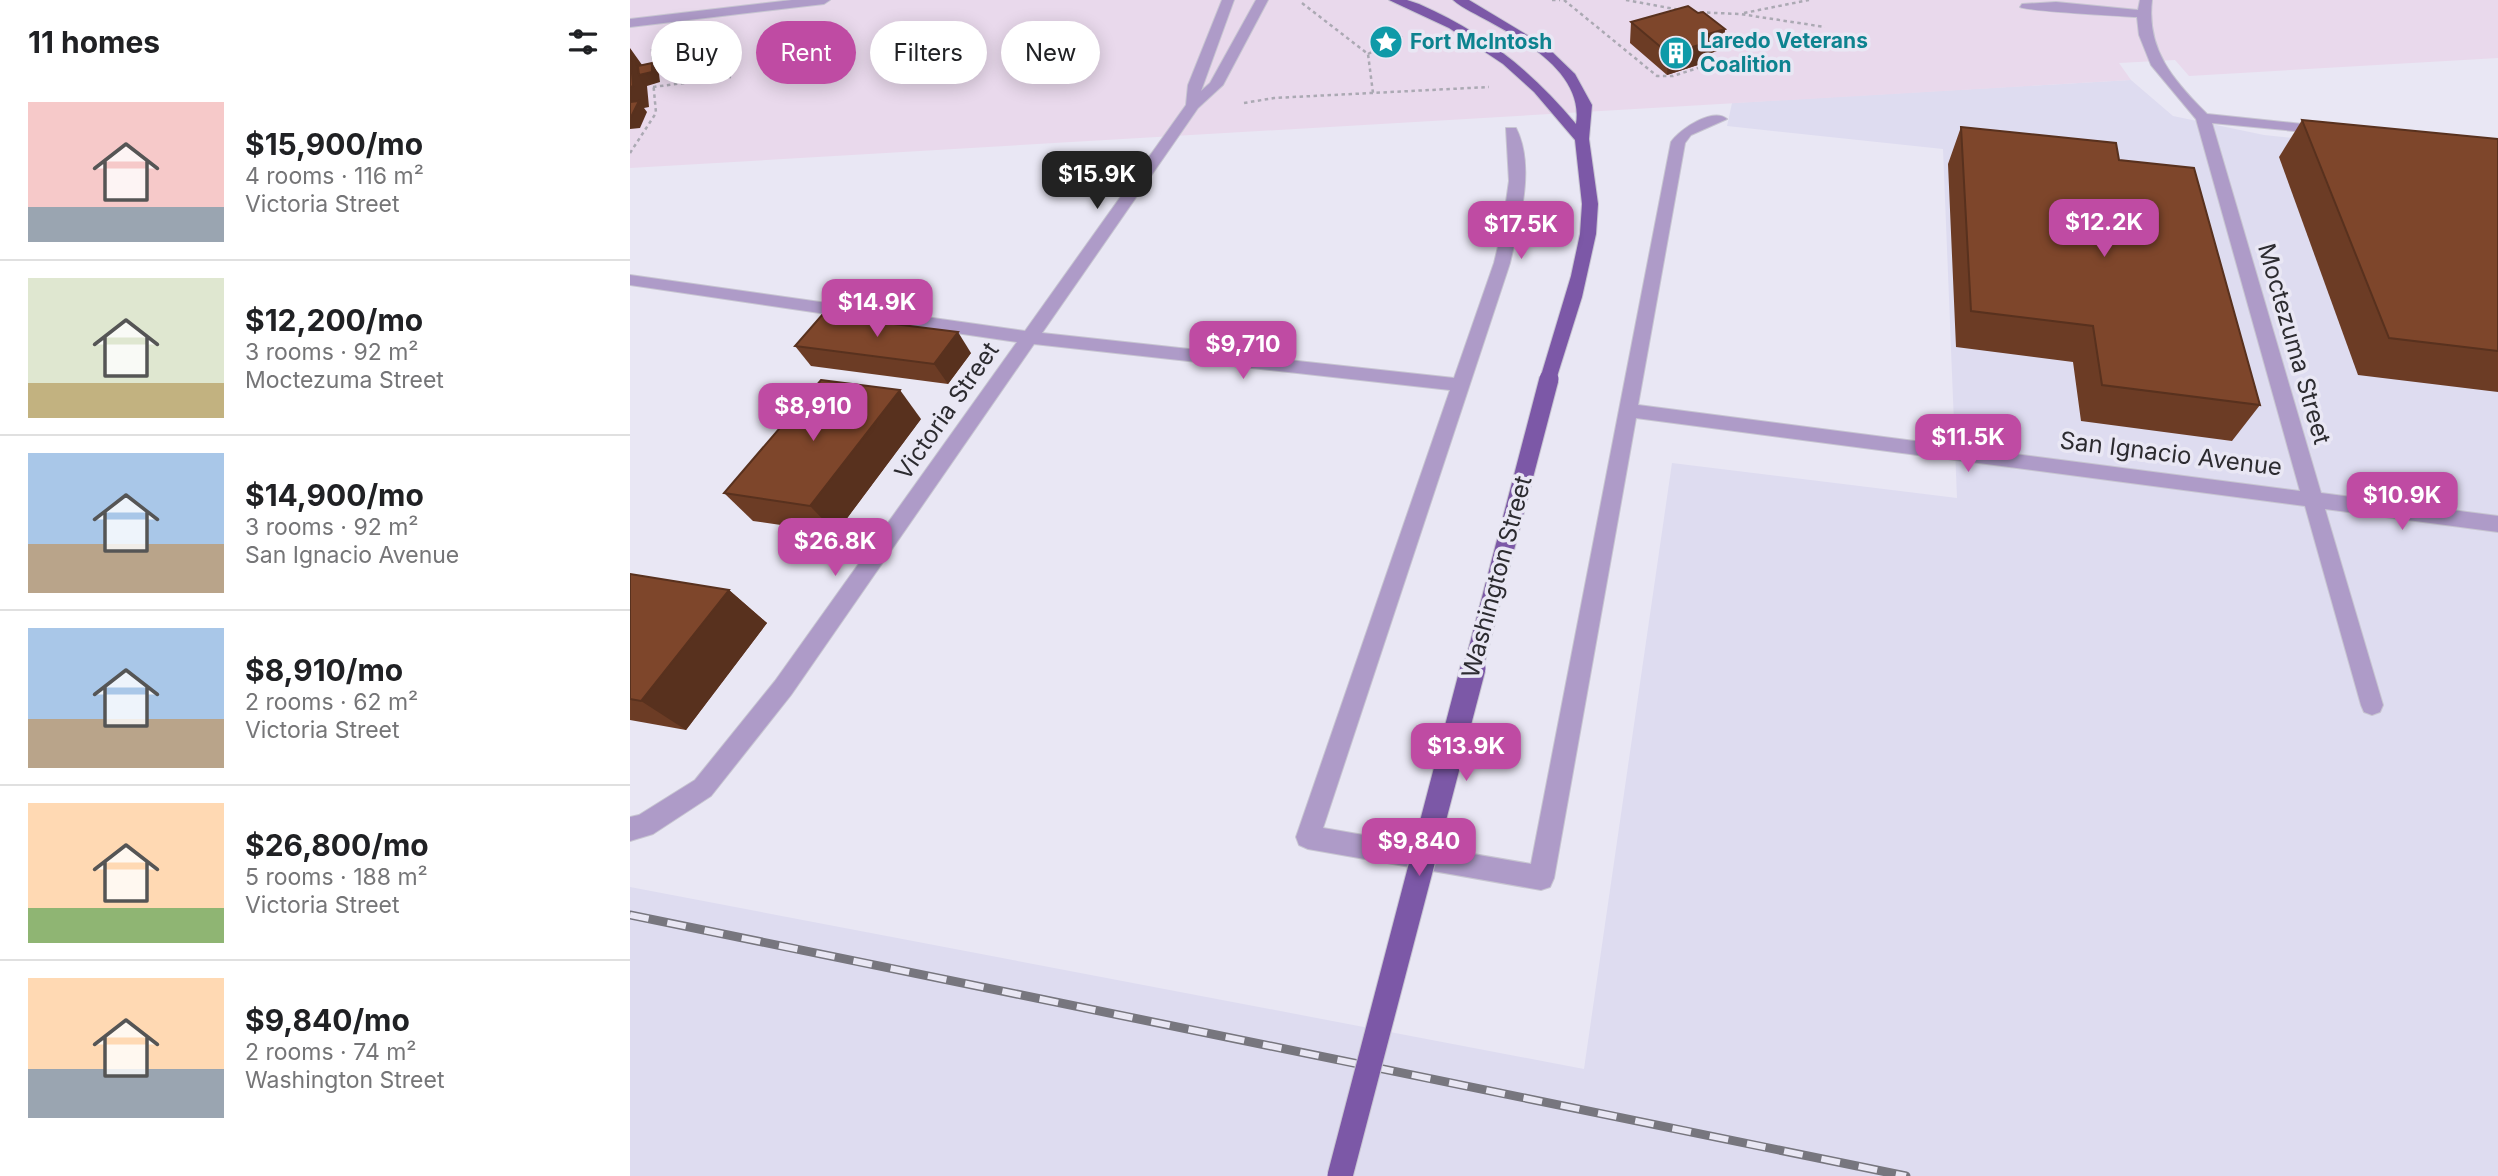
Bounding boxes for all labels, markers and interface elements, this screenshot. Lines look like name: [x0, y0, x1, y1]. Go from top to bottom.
chip: Buy: [651, 21, 742, 84]
chip: Rent: [756, 21, 856, 84]
chip: Filters: [870, 21, 987, 84]
chip: New: [1001, 21, 1100, 84]
icon: filters: [564, 23, 602, 61]
place icon: Fort McIntosh: [1367, 23, 1405, 61]
text: 11 homes: [28, 24, 160, 60]
place label: Laredo Veterans Coalition: [1700, 28, 1868, 77]
place label: Fort McIntosh: [1410, 29, 1552, 54]
building icon: Laredo Veterans Coalition: [1657, 34, 1695, 72]
text: $15,900/mo: [245, 126, 423, 162]
icon: home: [84, 130, 168, 214]
pin: $15.9K: [1040, 152, 1154, 211]
text: $15.9K: [1058, 160, 1136, 188]
text: 4 rooms · 116 m²: [245, 162, 424, 190]
text: Victoria Street: [245, 190, 400, 218]
pin: $12.2K: [2047, 200, 2161, 259]
pin: $17.5K: [1464, 202, 1578, 261]
text: $12.2K: [2065, 208, 2143, 236]
text: $17.5K: [1484, 210, 1558, 238]
street label: Moctezuma Street: [2252, 240, 2337, 448]
pin: $14.9K: [820, 280, 934, 339]
text: $14.9K: [838, 288, 916, 316]
text: $12,200/mo: [245, 302, 423, 338]
icon: home: [84, 306, 168, 390]
pin: $9,710: [1186, 322, 1300, 381]
text: $9,710: [1205, 330, 1281, 358]
street label: Victoria Street: [888, 336, 1005, 485]
text: 3 rooms · 92 m²: [245, 338, 418, 366]
text: Moctezuma Street: [245, 366, 444, 394]
pin: $8,910: [756, 384, 870, 443]
text: $8,910: [774, 392, 852, 420]
pin: $11.5K: [1911, 414, 2025, 474]
text: $11.5K: [1931, 423, 2005, 451]
street label: San Ignacio Avenue: [2058, 425, 2284, 482]
street label: Washington Street: [1456, 472, 1537, 681]
pin: $10.9K: [2345, 472, 2459, 532]
text: $14,900/mo: [245, 477, 424, 513]
icon: home: [84, 481, 168, 565]
text: $10.9K: [2363, 481, 2441, 509]
text: 3 rooms · 92 m²: [245, 513, 418, 541]
pin: $26.8K: [778, 518, 892, 578]
text: $26.8K: [794, 527, 876, 555]
text: San Ignacio Avenue: [245, 541, 459, 569]
text: $8,910/mo: [245, 652, 403, 688]
icon: home: [84, 656, 168, 740]
text: 2 rooms · 62 m²: [245, 688, 418, 716]
text: Victoria Street: [245, 716, 400, 744]
pin: $13.9K: [1409, 724, 1523, 783]
text: $13.9K: [1427, 732, 1505, 760]
pin: $9,840: [1362, 818, 1476, 878]
text: $26,800/mo: [245, 827, 429, 863]
text: $9,840: [1378, 827, 1460, 855]
icon: home: [84, 831, 168, 915]
text: 5 rooms · 188 m²: [245, 863, 428, 891]
text: Victoria Street: [245, 891, 400, 919]
text: $9,840/mo: [245, 1002, 410, 1038]
icon: home: [84, 1006, 168, 1090]
text: 2 rooms · 74 m²: [245, 1038, 417, 1066]
text: Washington Street: [245, 1066, 444, 1094]

